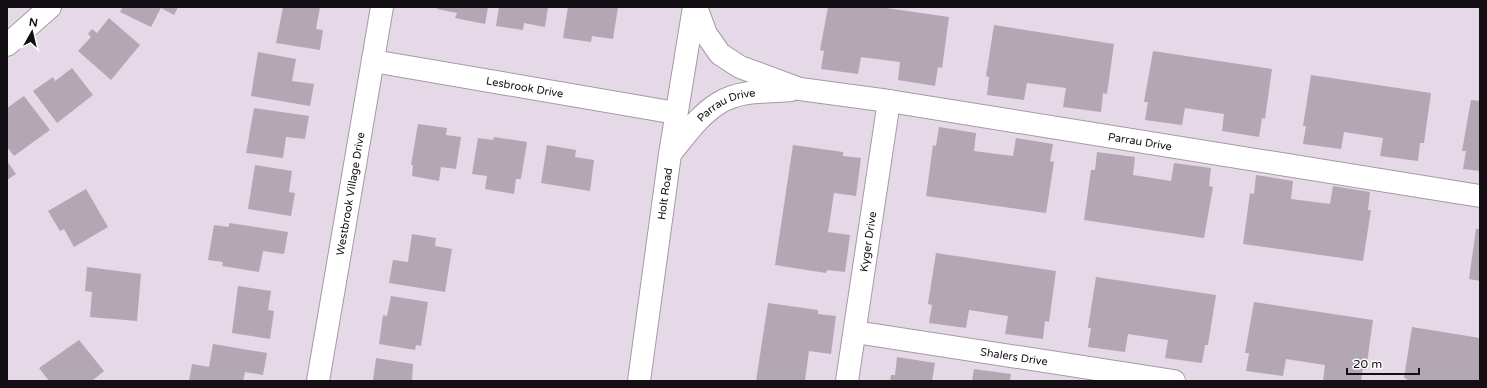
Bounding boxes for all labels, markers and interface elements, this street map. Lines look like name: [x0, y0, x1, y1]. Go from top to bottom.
north arrow: [12, 12, 52, 52]
text: N: [28, 16, 39, 30]
street label: Lesbrook Drive: [485, 74, 564, 100]
street label: Parrau Drive: [694, 86, 756, 124]
street label: Parrau Drive: [1107, 130, 1173, 153]
street label: Westbrook Village Drive: [333, 131, 367, 256]
street label: Holt Road: [655, 167, 675, 221]
street label: Kyger Drive: [857, 211, 879, 273]
street label: Shalers Drive: [979, 345, 1049, 368]
scale bar: [1347, 350, 1419, 376]
text: 20 m: [1353, 357, 1382, 371]

